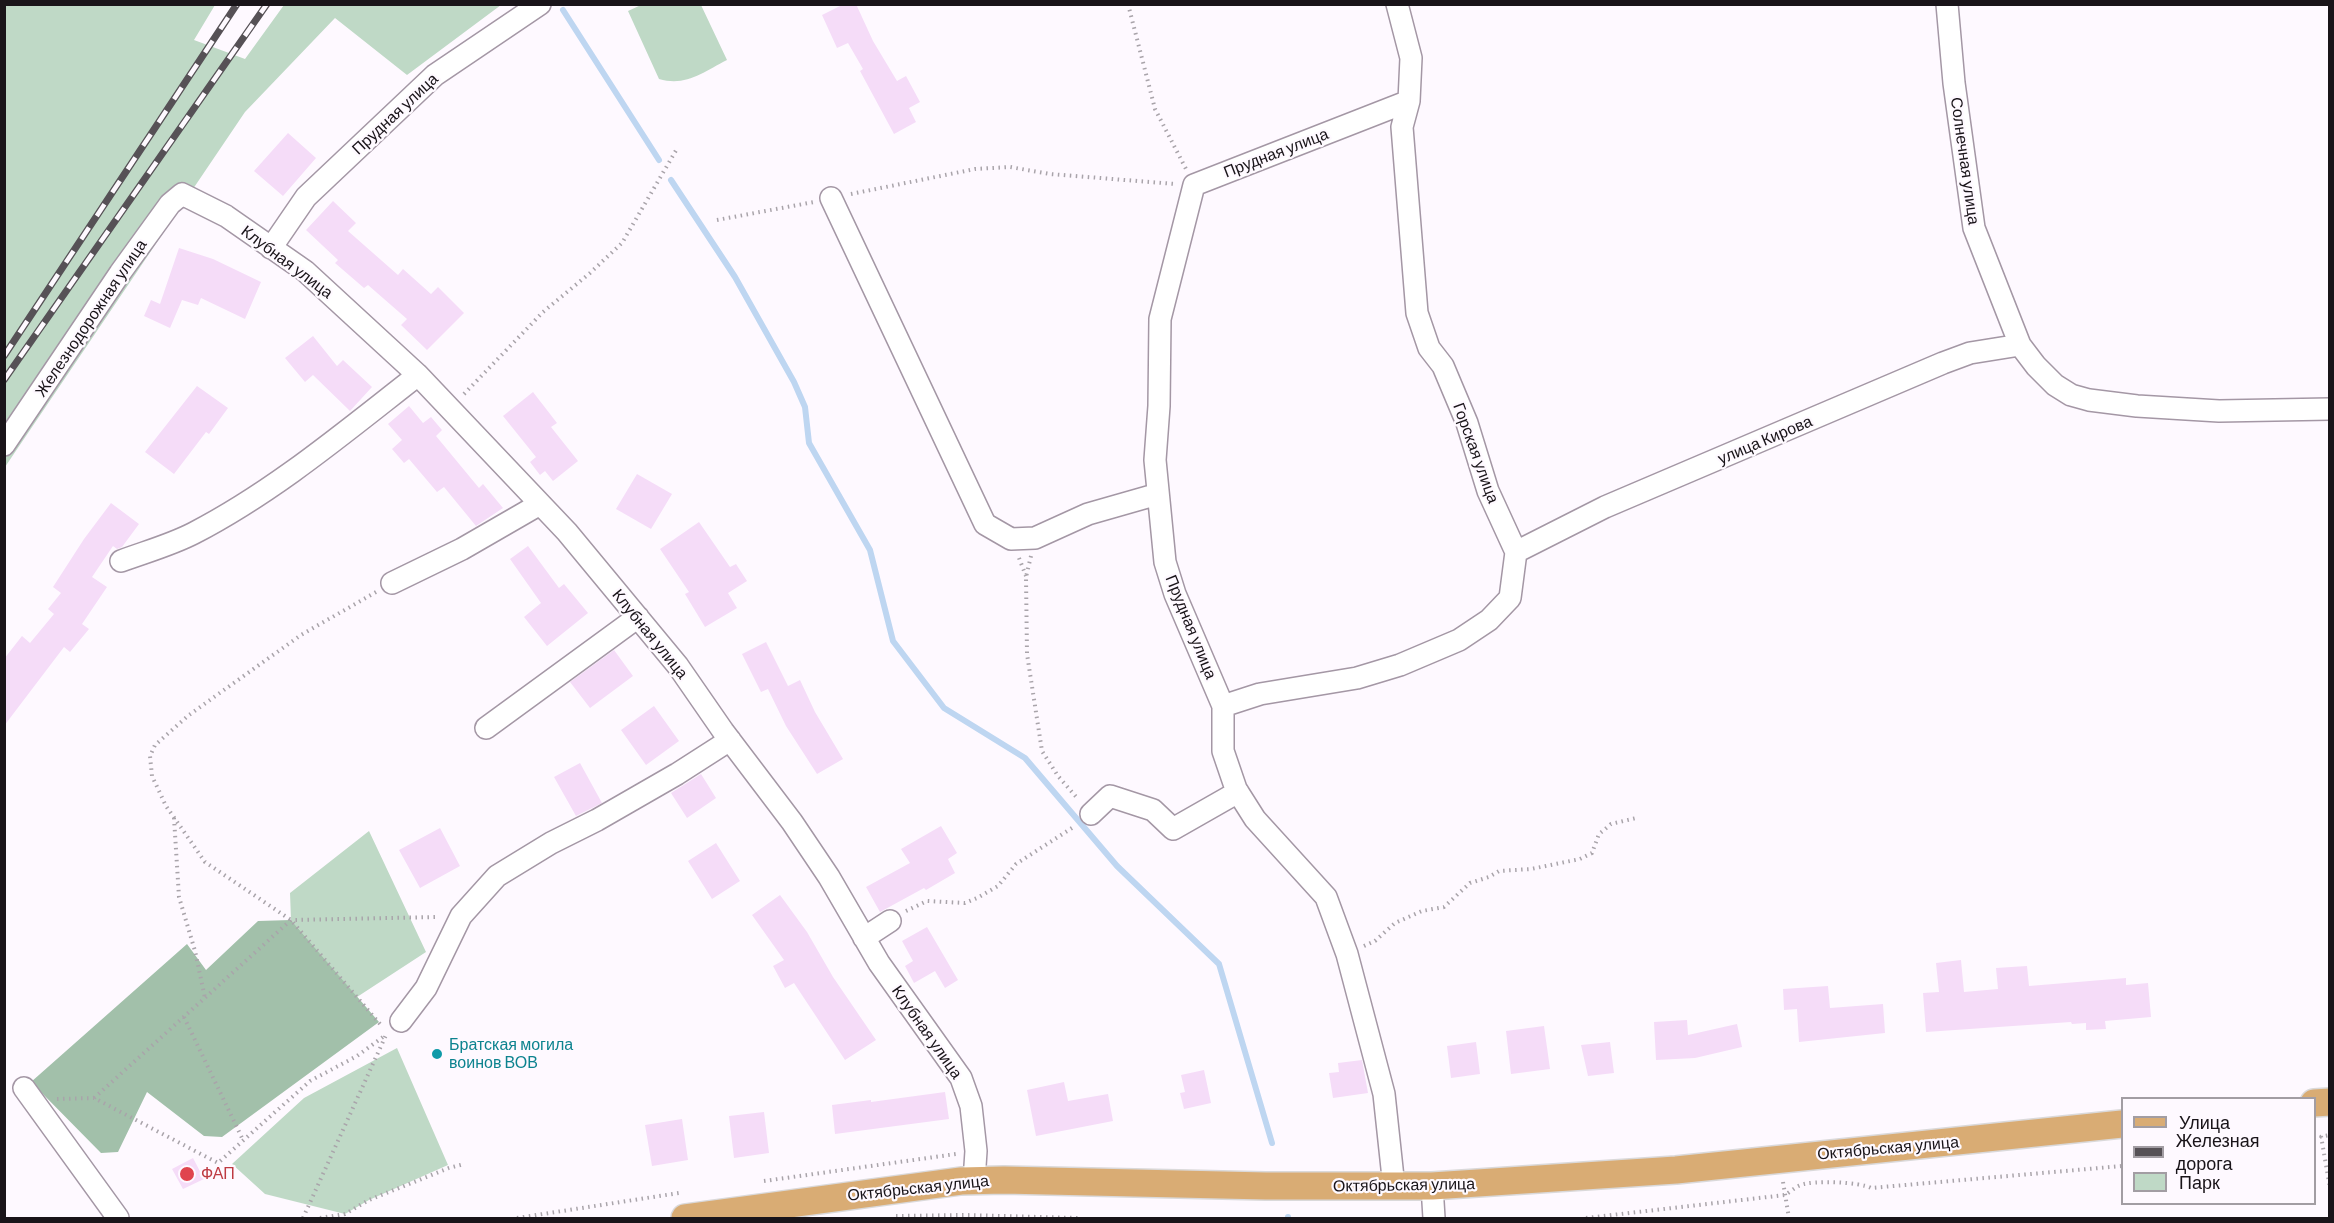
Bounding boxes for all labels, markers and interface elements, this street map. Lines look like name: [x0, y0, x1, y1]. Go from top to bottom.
street label: Прудная улица: [348, 69, 442, 159]
street label: Солнечная улица: [1947, 96, 1983, 226]
street label: Прудная улица: [1221, 124, 1331, 182]
street label: Клубная улица: [237, 221, 337, 303]
street label: Железнодорожная улица: [31, 236, 151, 400]
street label: Горская улица: [1449, 400, 1503, 506]
street label: улица Кирова: [1715, 412, 1815, 468]
street label: Прудная улица: [1161, 572, 1221, 682]
street label: Клубная улица: [608, 585, 692, 683]
street label: Клубная улица: [888, 982, 966, 1082]
place label: Братская могила воинов ВОВ: [449, 1035, 573, 1073]
marker: Братская могила воинов ВОВ: [430, 1047, 444, 1061]
legend: [2121, 1097, 2316, 1205]
text: Улица: [2179, 1111, 2230, 1133]
text: Железная дорога: [2176, 1129, 2260, 1174]
street label: Октябрьская улица: [1816, 1132, 1960, 1164]
place label: ФАП: [201, 1164, 235, 1184]
marker: ФАП: [178, 1165, 196, 1183]
street label: Октябрьская улица: [846, 1171, 990, 1205]
text: Парк: [2179, 1171, 2220, 1193]
street label: Октябрьская улица: [1333, 1174, 1475, 1196]

